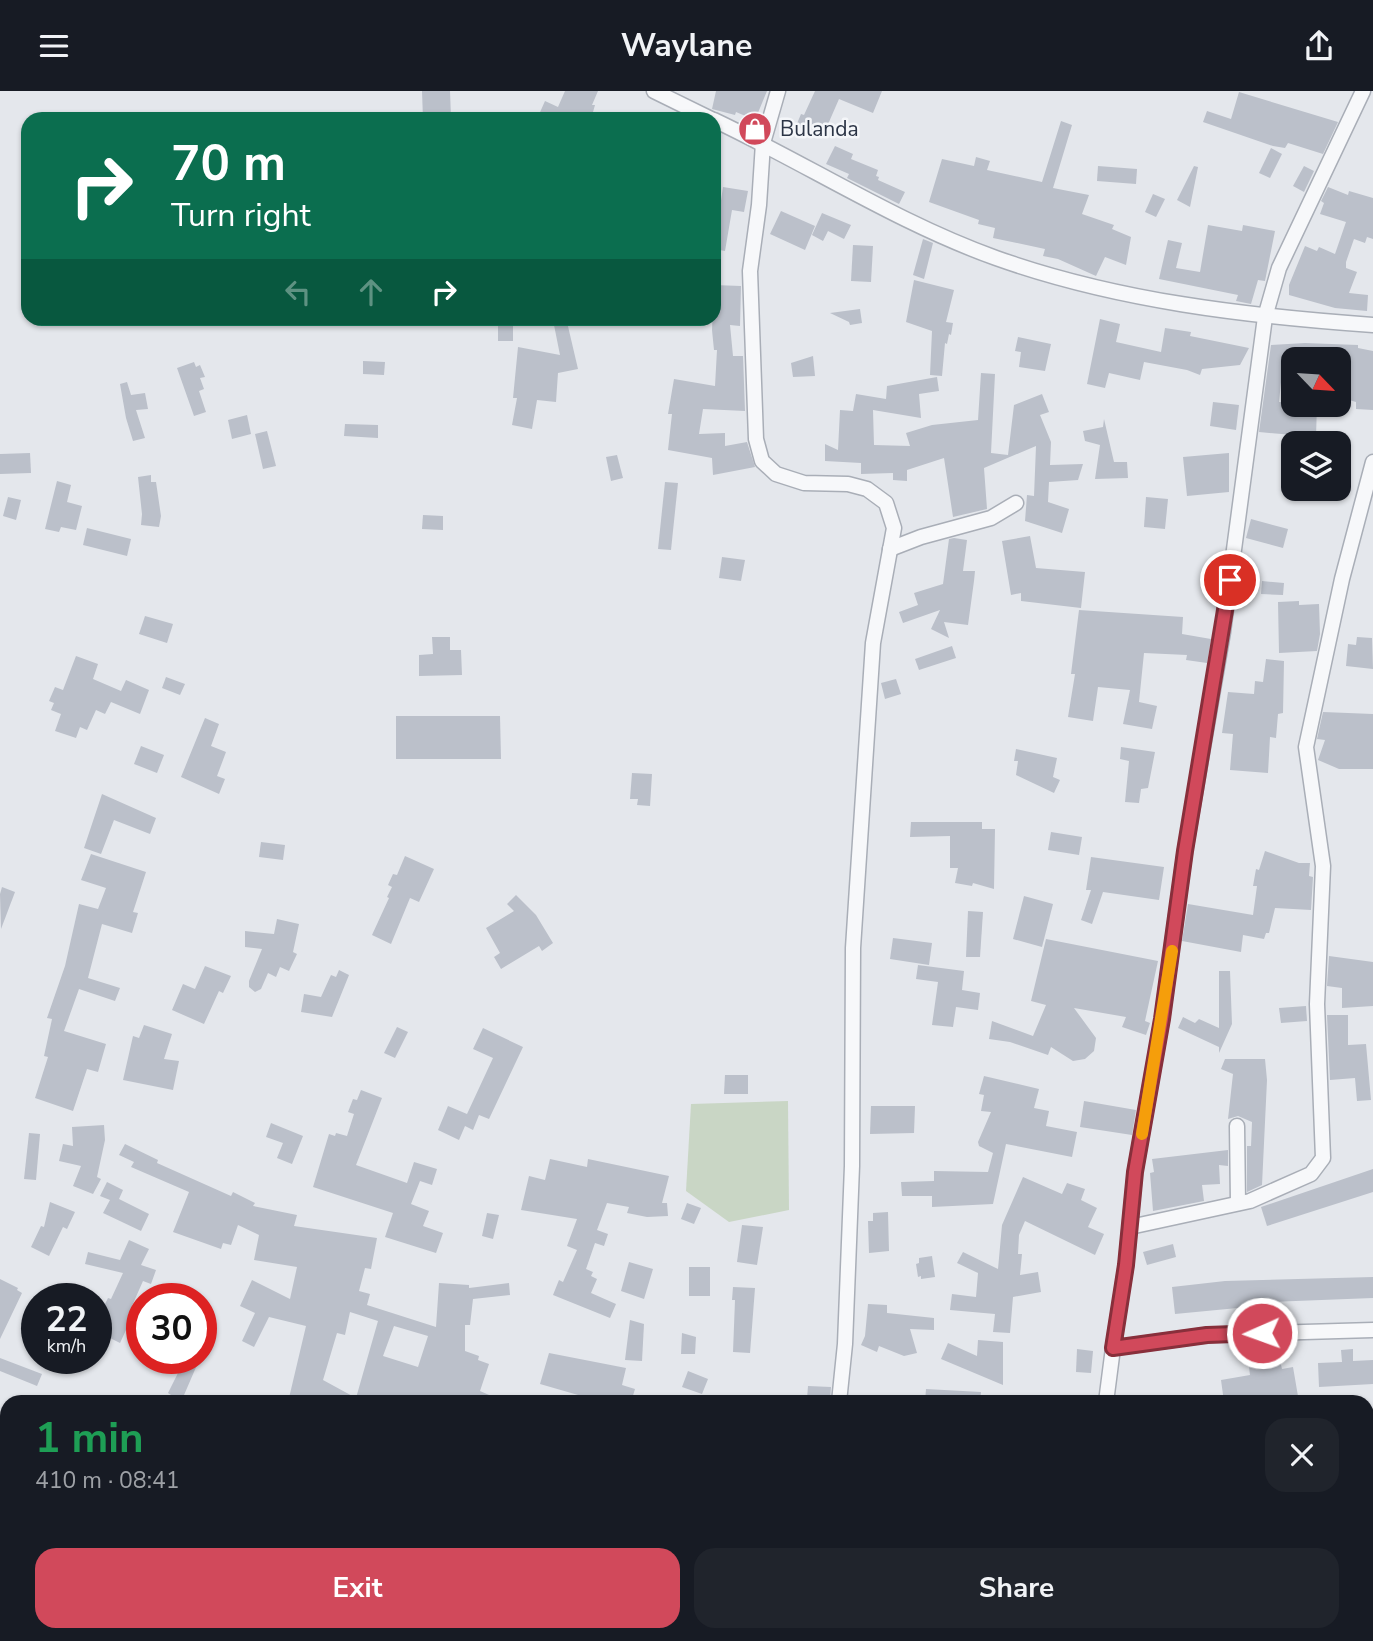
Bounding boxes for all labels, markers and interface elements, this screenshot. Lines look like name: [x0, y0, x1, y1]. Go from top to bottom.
text: Waylane: [621, 24, 752, 67]
icon: menu: [35, 27, 73, 65]
icon: share: [1300, 27, 1338, 65]
shop icon: Bulanda: [736, 110, 774, 148]
place label: Bulanda: [780, 115, 859, 143]
text: 70 m: [171, 130, 286, 197]
icon: right: [56, 140, 147, 231]
text: Turn right: [171, 194, 311, 237]
icon: left: [279, 273, 317, 311]
icon: ahead: [352, 273, 390, 311]
icon: right: [425, 273, 463, 311]
north arrow: [1281, 347, 1351, 417]
map controls: [1281, 347, 1351, 501]
button: layers: [1281, 431, 1351, 501]
pin: [1200, 550, 1260, 610]
icon: arrive: [1211, 561, 1249, 599]
speed limit sign: 30: [126, 1283, 217, 1374]
text: 22: [45, 1296, 88, 1343]
position arrow: [1225, 1296, 1299, 1370]
text: km/h: [47, 1334, 86, 1358]
text: 1 min: [35, 1410, 144, 1467]
button: close: [1265, 1418, 1339, 1492]
text: 410 m · 08:41: [35, 1465, 180, 1496]
button: Exit: [35, 1548, 680, 1628]
button: Share: [694, 1548, 1339, 1628]

